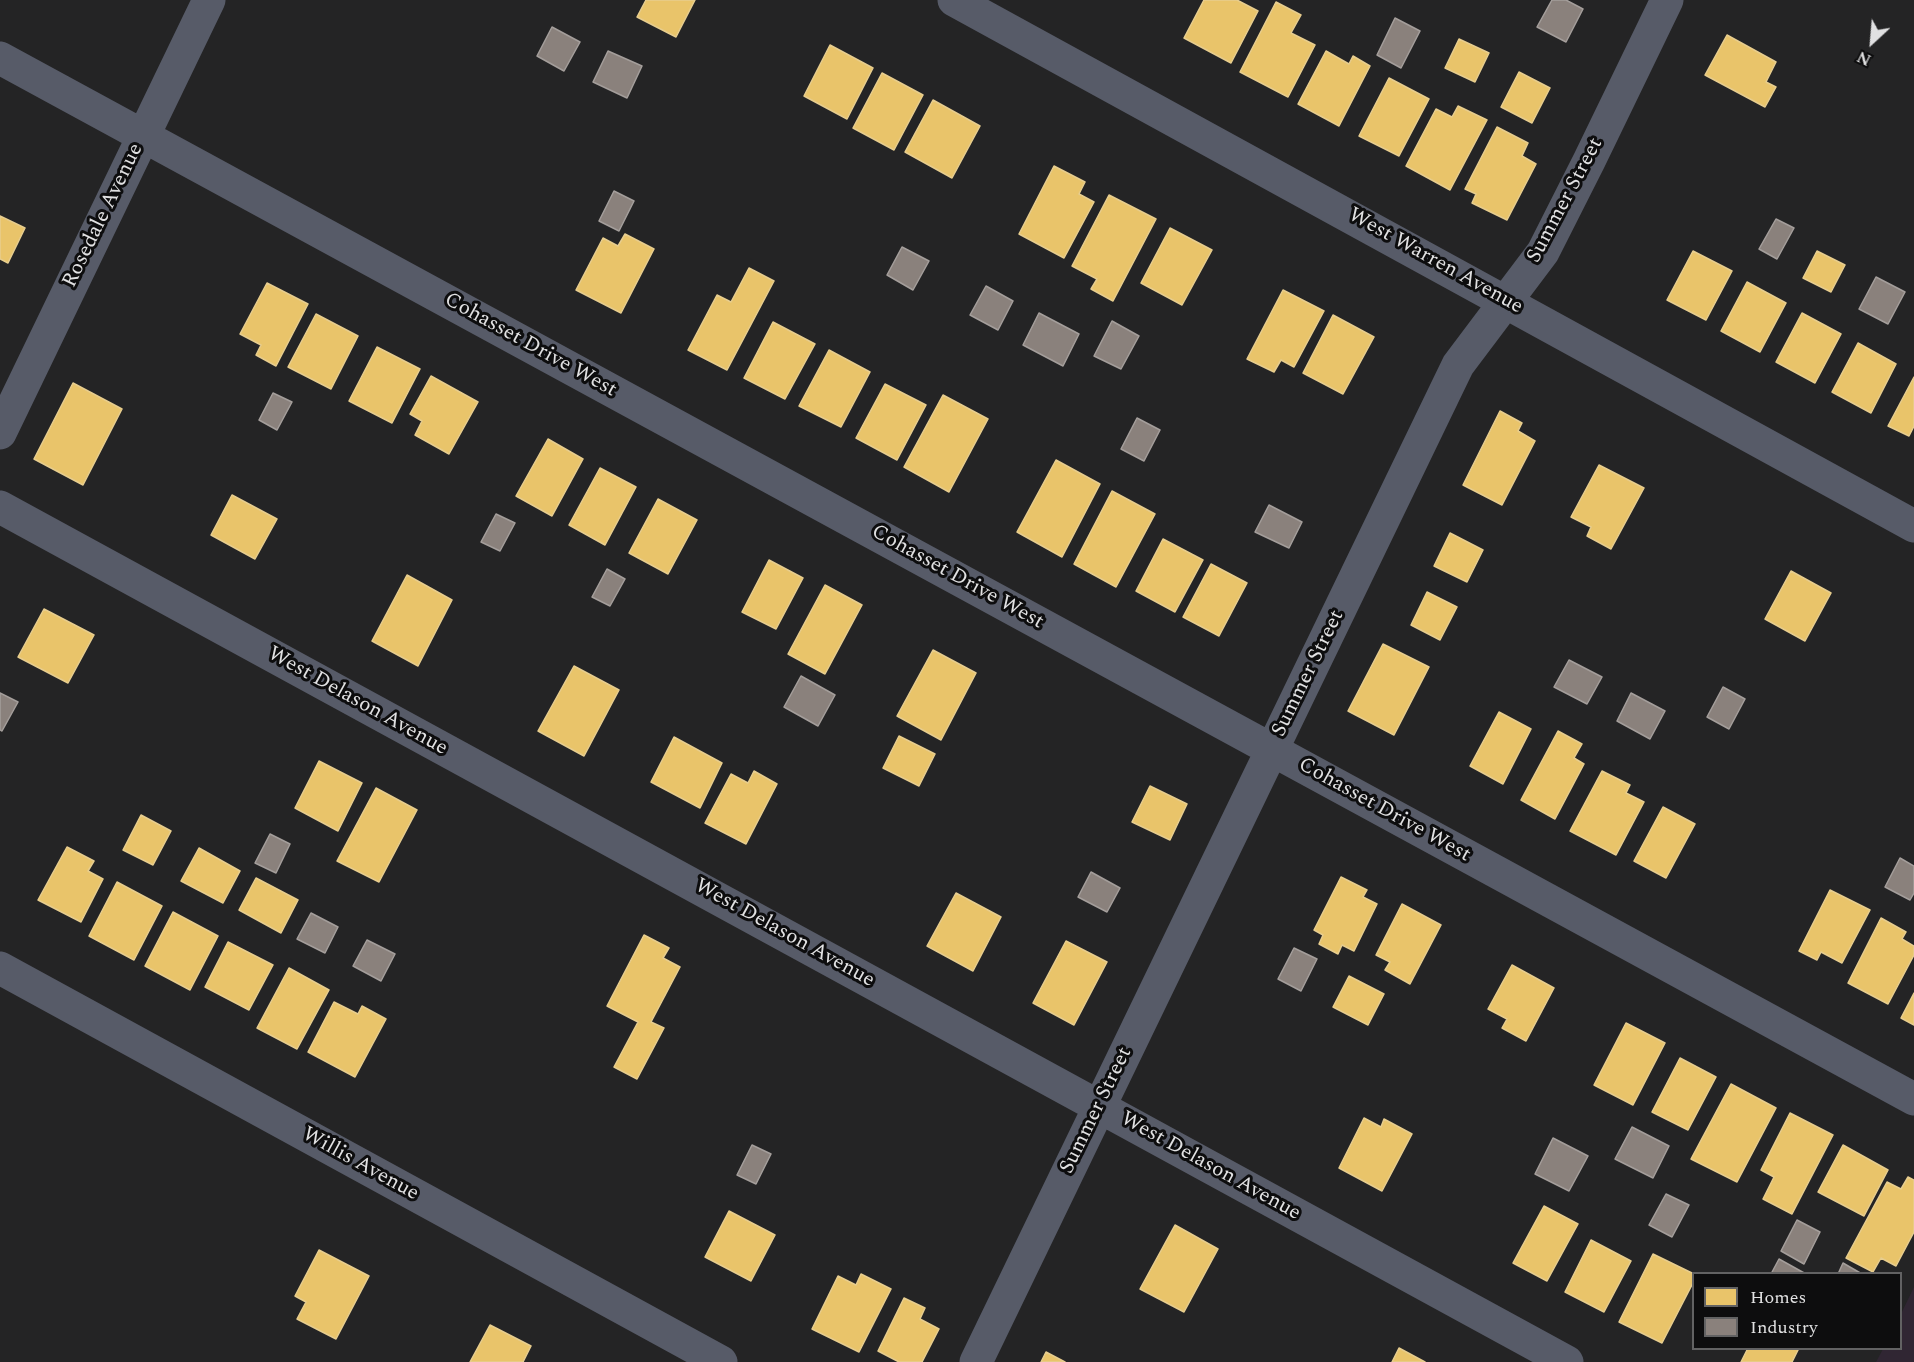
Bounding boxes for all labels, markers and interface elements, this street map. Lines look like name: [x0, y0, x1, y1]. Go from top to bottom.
north arrow: [1842, 12, 1902, 72]
text: N: [1853, 45, 1875, 72]
street label: Summer Street: [1523, 134, 1609, 268]
street label: Rosedale Avenue: [58, 140, 150, 292]
street label: West Warren Avenue: [1343, 203, 1527, 321]
street label: Cohasset Drive West: [439, 288, 621, 404]
street label: Cohasset Drive West: [866, 520, 1048, 636]
street label: Summer Street: [1267, 607, 1351, 741]
street label: West Delason Avenue: [263, 642, 451, 762]
street label: Cohasset Drive West: [1293, 753, 1475, 869]
street label: West Delason Avenue: [690, 874, 878, 994]
street label: Summer Street: [1055, 1044, 1139, 1178]
street label: West Delason Avenue: [1116, 1107, 1304, 1227]
street label: Willis Avenue: [297, 1123, 423, 1207]
legend: [1692, 1272, 1902, 1350]
text: Homes: [1750, 1284, 1806, 1311]
text: Industry: [1750, 1314, 1818, 1341]

